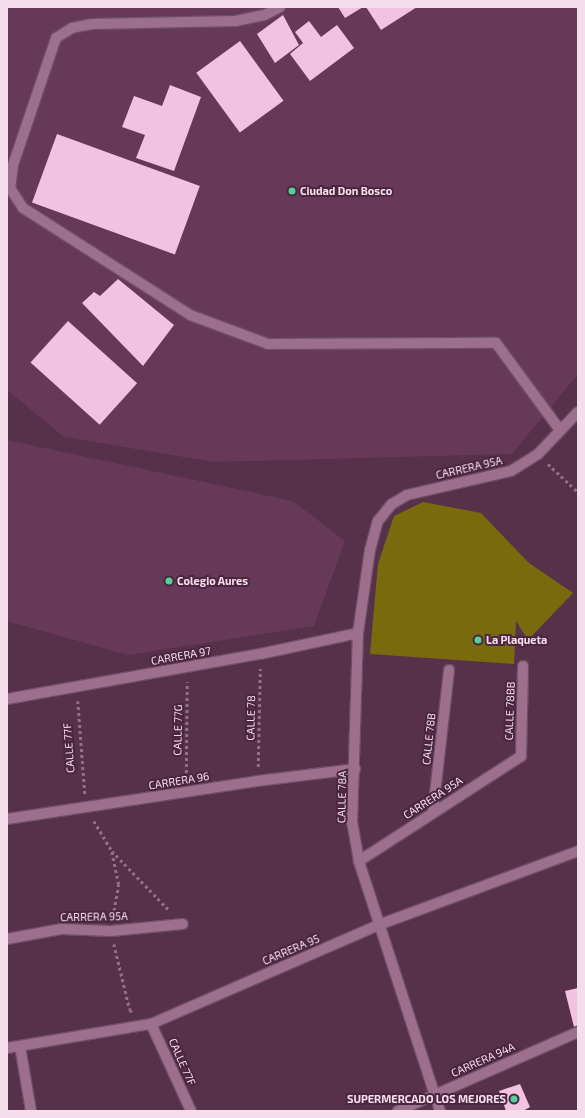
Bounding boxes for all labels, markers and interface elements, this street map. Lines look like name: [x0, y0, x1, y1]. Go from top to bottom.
place label: Ciudad Don Bosco: [300, 184, 392, 198]
marker: Ciudad Don Bosco: [287, 186, 297, 196]
street label: CARRERA 95A: [434, 454, 504, 482]
place label: Colegio Aures: [177, 574, 248, 588]
marker: Colegio Aures: [164, 576, 174, 586]
place label: La Plaqueta: [486, 633, 547, 647]
marker: La Plaqueta: [473, 635, 483, 645]
street label: CARRERA 97: [150, 644, 212, 668]
street label: CALLE 78BB: [502, 681, 518, 741]
street label: CALLE 78: [244, 695, 258, 741]
street label: CALLE 77G: [171, 704, 185, 756]
street label: CALLE 78B: [420, 712, 438, 766]
street label: CALLE 77F: [61, 722, 77, 774]
street label: CARRERA 96: [148, 770, 210, 792]
street label: CALLE 78A: [335, 771, 349, 823]
street label: CARRERA 95A: [401, 774, 465, 822]
street label: CARRERA 95A: [60, 910, 128, 924]
street label: CARRERA 95: [260, 932, 322, 968]
street label: CALLE 77F: [166, 1036, 198, 1088]
street label: CARRERA 94A: [449, 1040, 517, 1080]
place label: SUPERMERCADO LOS MEJORES: [347, 1092, 506, 1106]
marker: SUPERMERCADO LOS MEJORES: [509, 1094, 519, 1104]

